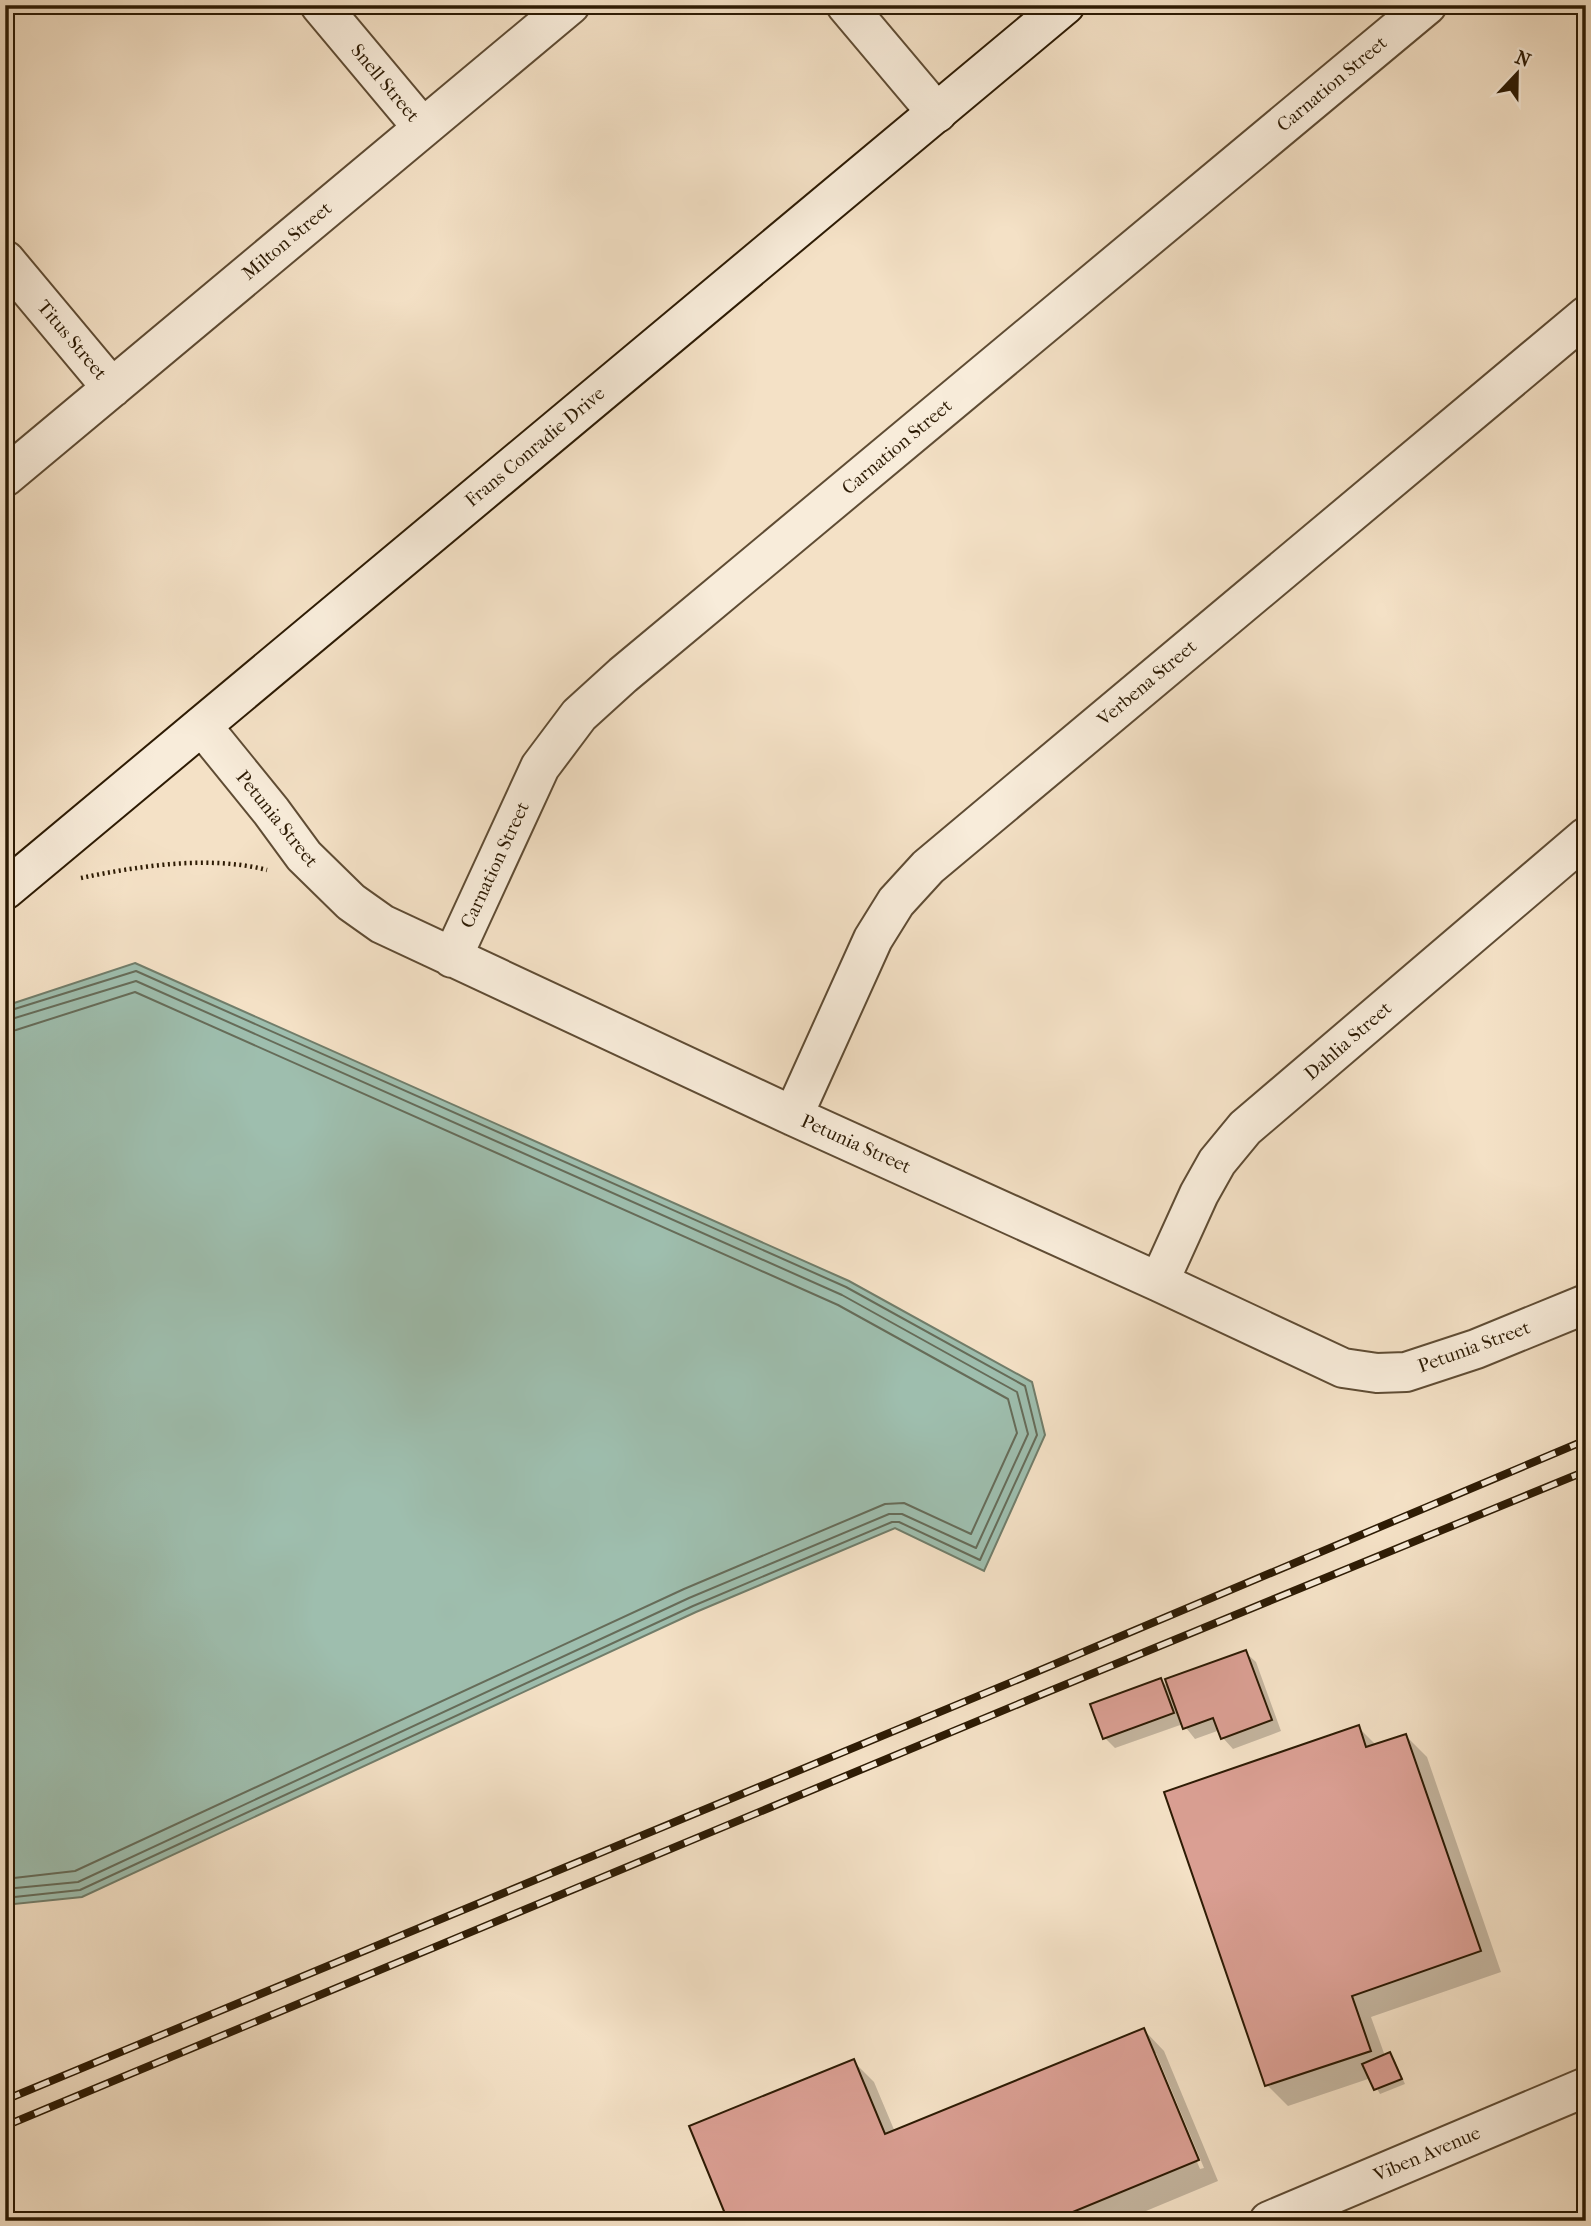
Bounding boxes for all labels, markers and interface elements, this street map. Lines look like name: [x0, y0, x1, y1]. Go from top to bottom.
street label: Carnation Street: [1273, 32, 1392, 136]
north arrow: [1482, 38, 1552, 108]
street label: Snell Street: [346, 40, 424, 127]
text: N: [1512, 46, 1534, 72]
street label: Milton Street: [238, 197, 336, 285]
street label: Titus Street: [32, 296, 112, 384]
street label: Frans Conradie Drive: [461, 382, 609, 512]
street label: Carnation Street: [838, 395, 957, 499]
street label: Verbena Street: [1092, 635, 1201, 731]
street label: Petunia Street: [231, 766, 323, 872]
street label: Carnation Street: [456, 798, 534, 931]
street label: Dahlia Street: [1300, 997, 1396, 1085]
street label: Petunia Street: [798, 1110, 914, 1178]
street label: Petunia Street: [1415, 1316, 1533, 1377]
street label: Viben Avenue: [1370, 2122, 1484, 2187]

